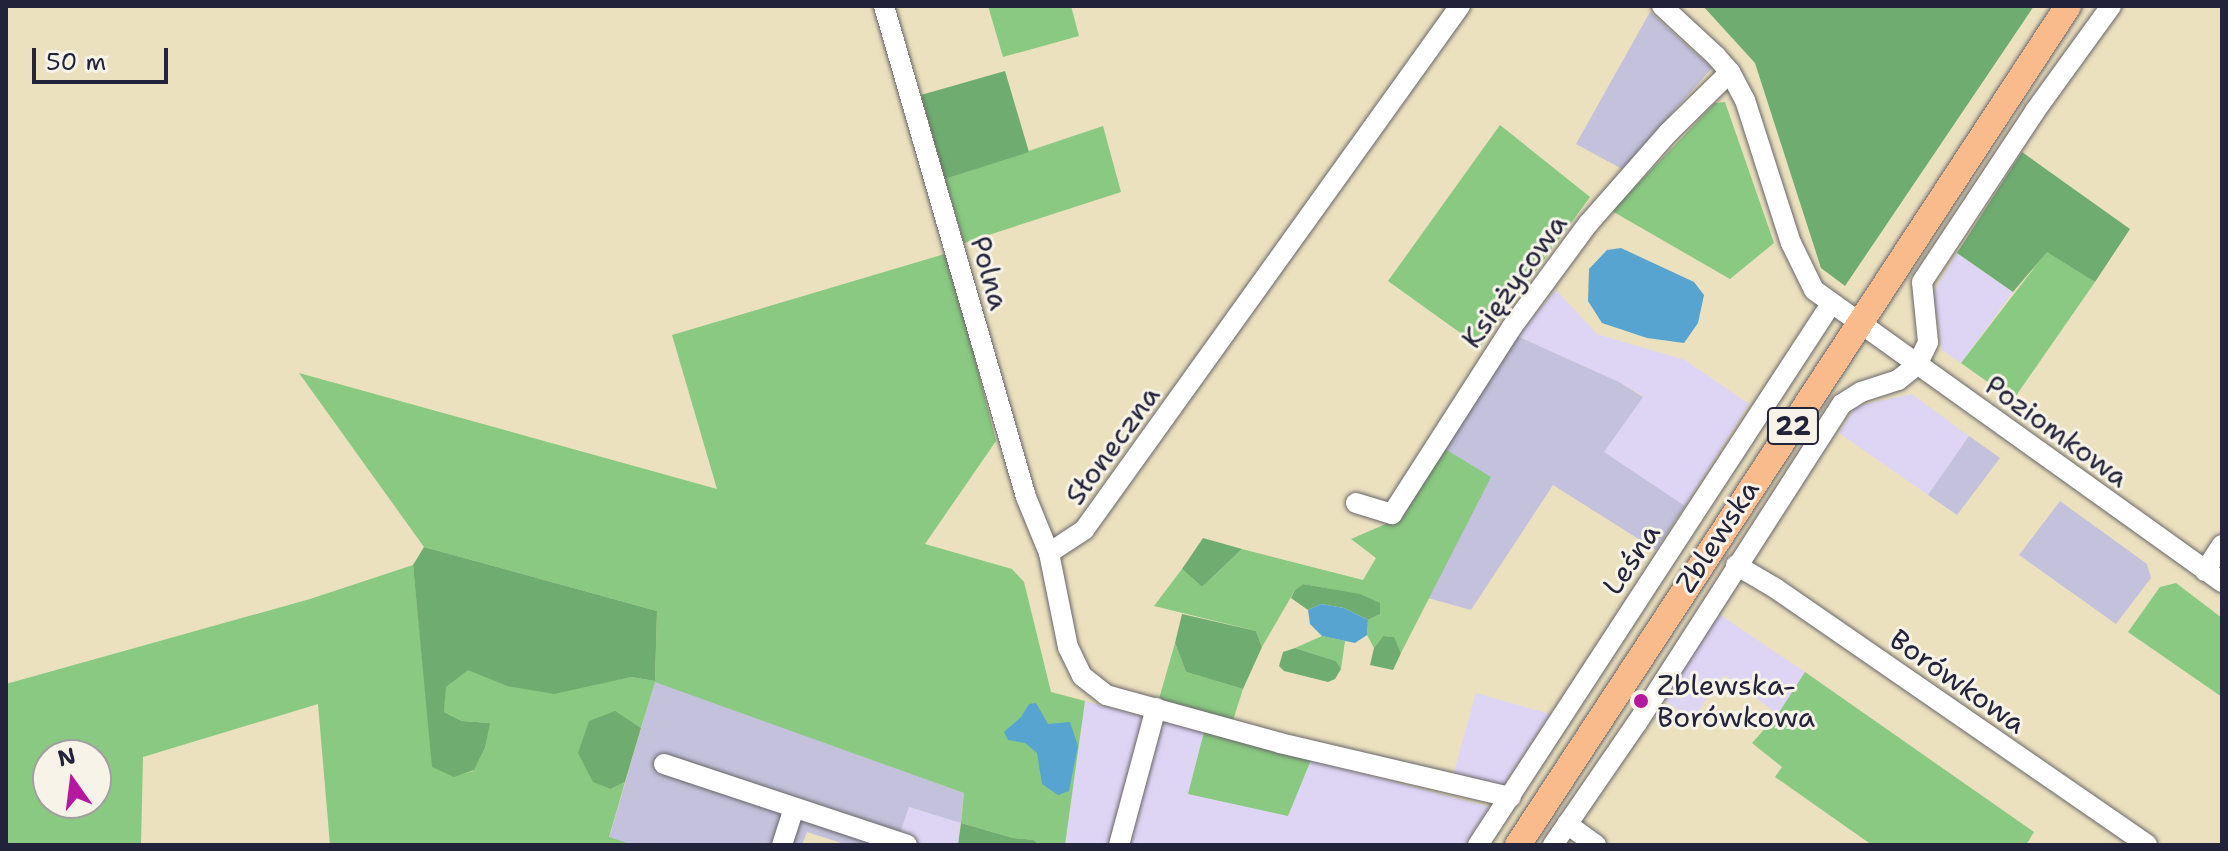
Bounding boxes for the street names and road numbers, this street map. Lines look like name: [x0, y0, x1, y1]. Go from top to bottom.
street label: Księżycowa: [1454, 208, 1574, 354]
street label: Polna: [964, 232, 1016, 314]
street label: Poziomkowa: [1979, 368, 2135, 494]
street label: Słoneczna: [1058, 379, 1166, 511]
road number: 22: [1765, 404, 1821, 448]
street label: Zblewska: [1668, 474, 1766, 598]
street label: Leśna: [1595, 517, 1667, 601]
street label: Borówkowa: [1884, 622, 2032, 740]

